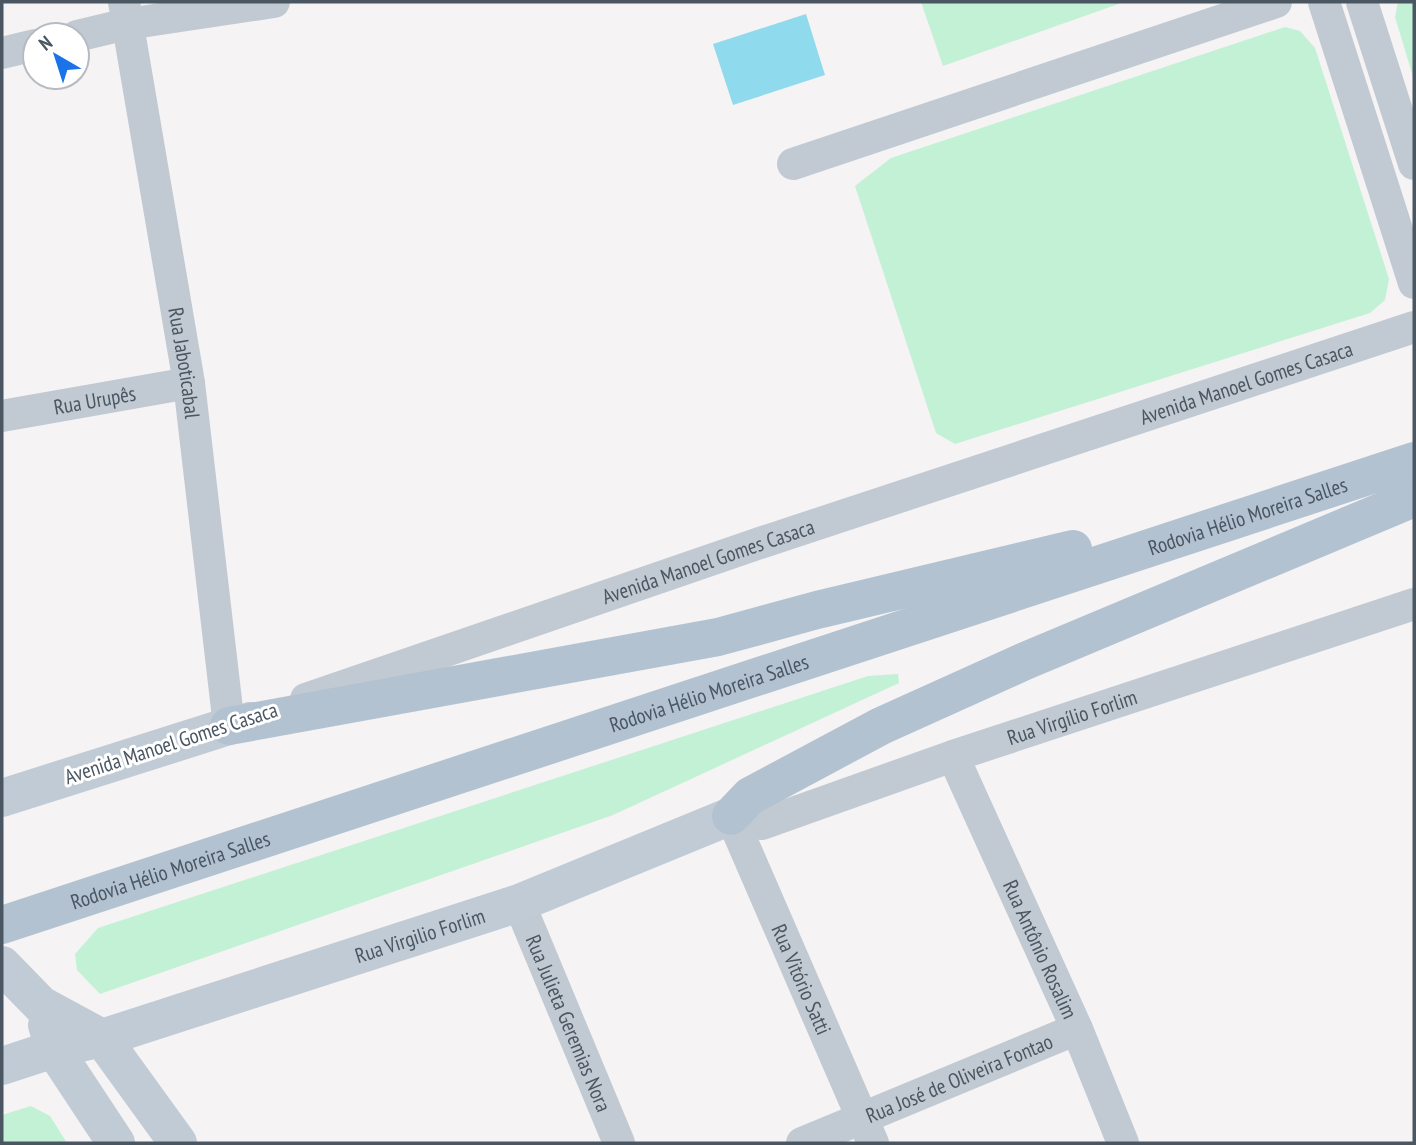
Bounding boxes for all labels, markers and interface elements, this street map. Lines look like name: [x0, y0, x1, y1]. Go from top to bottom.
north arrow: [21, 21, 91, 91]
text: N: [34, 30, 57, 55]
street label: Rua Jaboticabal: [163, 305, 207, 420]
street label: Avenida Manoel Gomes Casaca: [1136, 335, 1356, 430]
street label: Rua Urupês: [51, 379, 138, 420]
street label: Rodovia Hélio Moreira Salles: [1144, 470, 1350, 561]
street label: Avenida Manoel Gomes Casaca: [598, 513, 818, 610]
street label: Rodovia Hélio Moreira Salles: [606, 647, 812, 738]
street label: Rua Virgílio Forlim: [1004, 683, 1140, 751]
street label: Avenida Manoel Gomes Casaca: [61, 696, 281, 790]
street label: Rodovia Hélio Moreira Salles: [67, 824, 273, 915]
street label: Rua Antônio Rosalim: [997, 875, 1084, 1023]
street label: Rua Virgilio Forlim: [351, 901, 488, 969]
street label: Rua Vitório Satti: [766, 920, 838, 1039]
street label: Rua Julieta Geremias Nora: [520, 930, 618, 1116]
street label: Rua José de Oliveira Fontao: [861, 1027, 1057, 1129]

